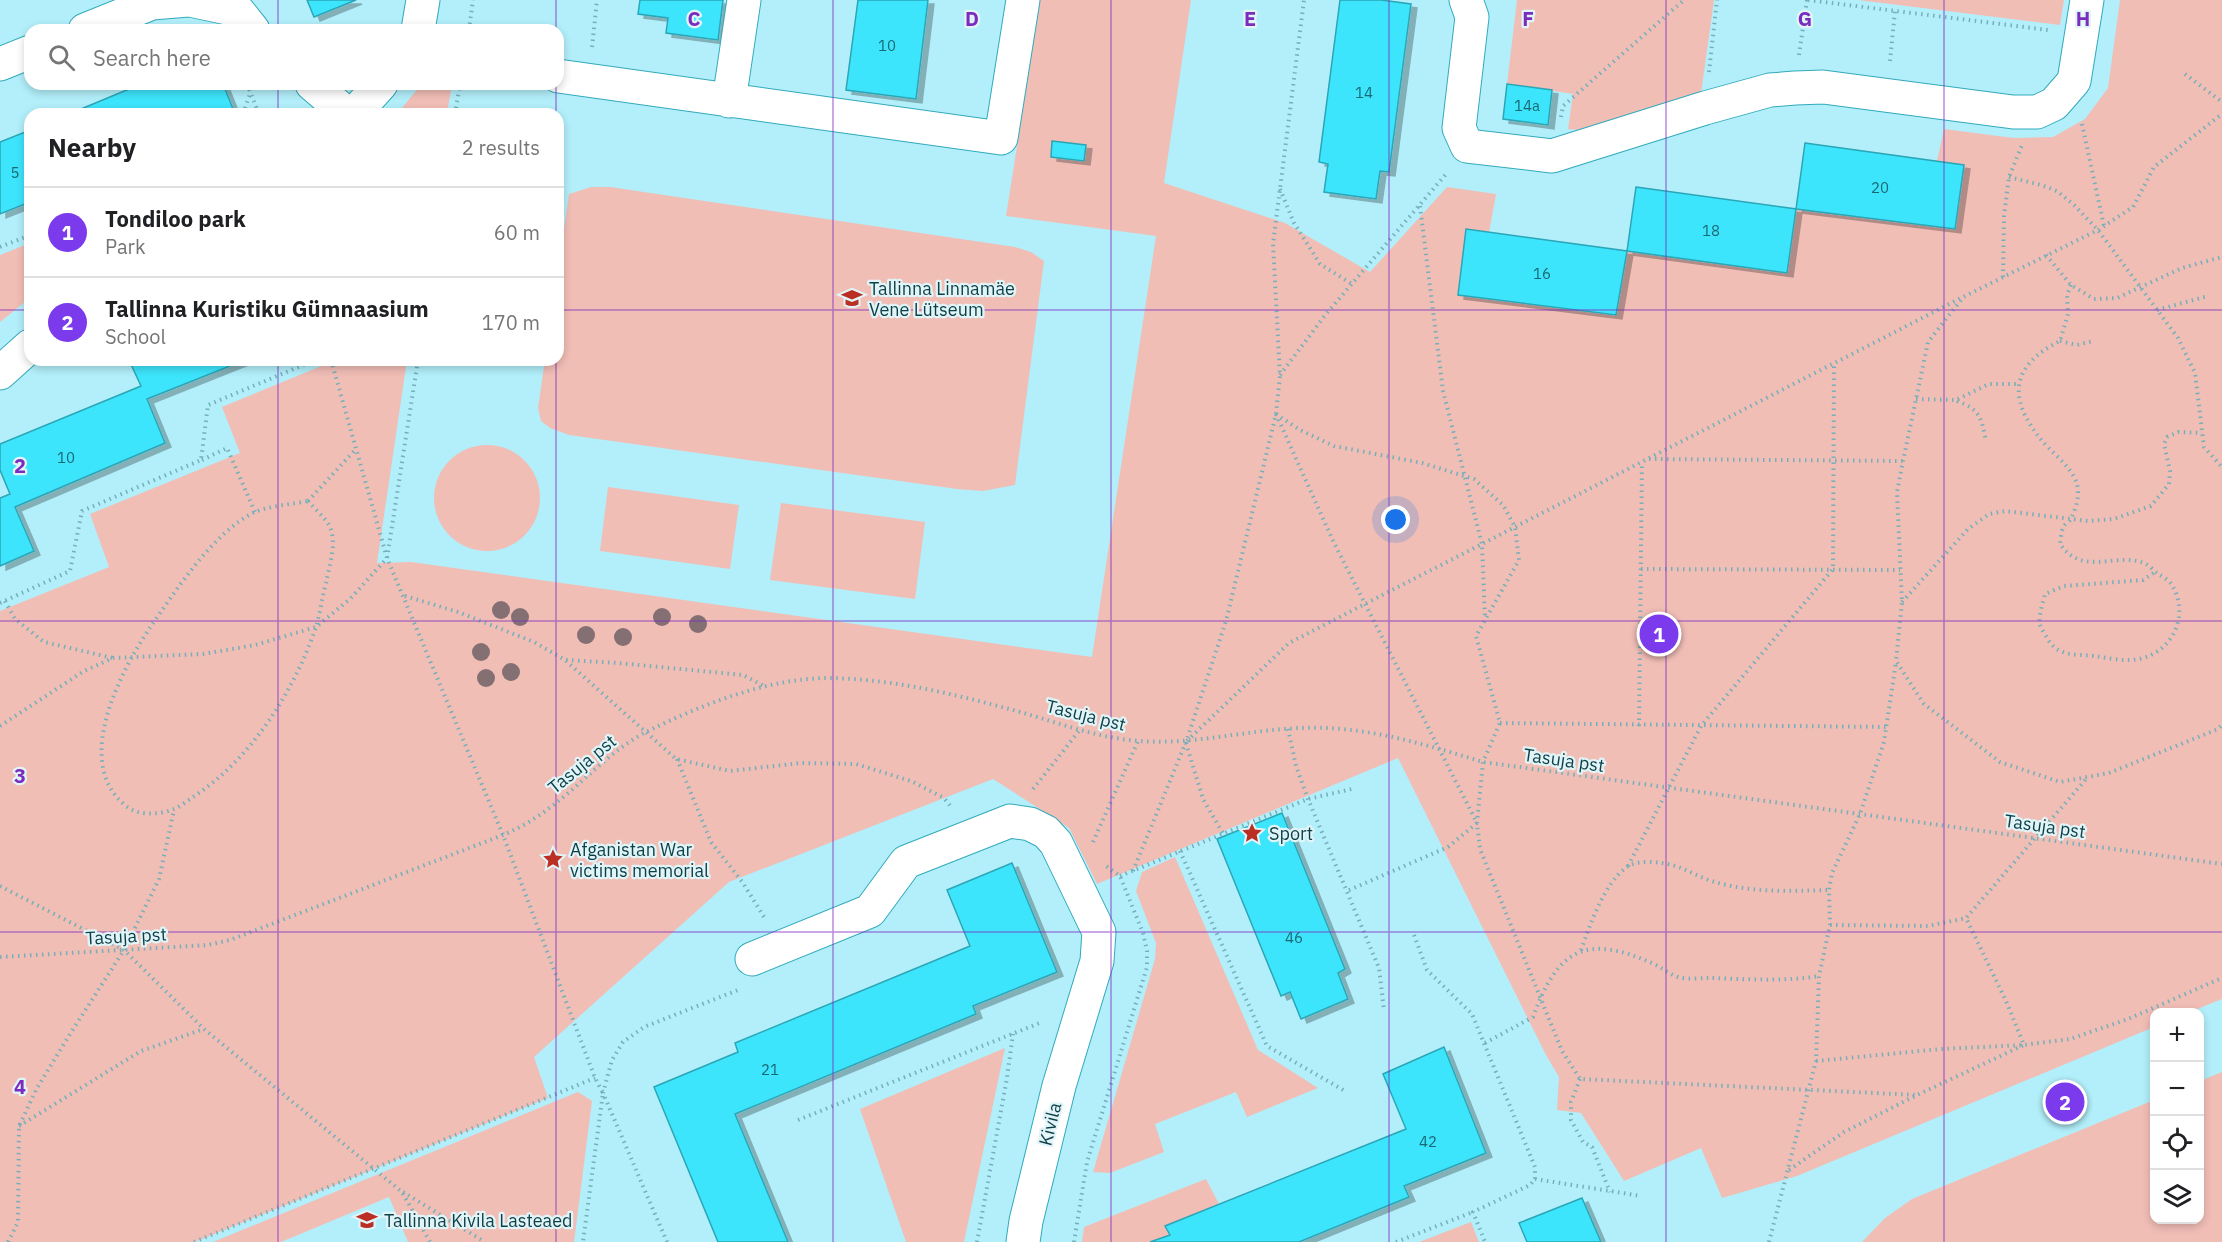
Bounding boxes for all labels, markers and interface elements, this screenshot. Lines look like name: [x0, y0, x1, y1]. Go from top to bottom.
text: C: [687, 5, 701, 32]
text: D: [965, 5, 979, 32]
text: E: [1244, 5, 1256, 32]
text: F: [1522, 5, 1534, 32]
text: G: [1798, 5, 1812, 32]
text: H: [2076, 5, 2090, 32]
search box: [24, 24, 564, 90]
house number: 10: [878, 36, 896, 55]
icon: search: [45, 41, 78, 74]
text: Search here: [93, 43, 211, 72]
house number: 14: [1355, 83, 1373, 102]
house number: 14a: [1514, 96, 1540, 115]
text: Nearby: [48, 130, 136, 164]
text: 2 results: [462, 134, 540, 161]
house number: 5: [10, 163, 20, 182]
house number: 20: [1871, 178, 1889, 197]
text: Tondiloo park: [105, 204, 246, 233]
text: 1: [62, 219, 74, 246]
text: 60 m: [494, 219, 540, 246]
house number: 18: [1702, 221, 1720, 240]
text: Park: [105, 233, 145, 260]
house number: 16: [1533, 264, 1551, 283]
place label: Tallinna Linnamäe Vene Lütseum: [869, 277, 1015, 321]
school or university icon: Tallinna Linnamäe Vene Lütseum: [840, 286, 864, 310]
text: Tallinna Kuristiku Gümnaasium: [105, 294, 429, 323]
text: 2: [62, 309, 74, 336]
text: 170 m: [482, 309, 540, 336]
text: School: [105, 323, 166, 350]
house number: 10: [57, 448, 75, 467]
text: 2: [14, 452, 26, 479]
your location: [1381, 505, 1410, 534]
pin: 1: [1640, 612, 1678, 656]
street label: Tasuja pst: [1044, 694, 1128, 736]
street label: Tasuja pst: [543, 729, 621, 799]
street label: Tasuja pst: [1522, 743, 1606, 777]
text: 3: [14, 762, 26, 789]
street label: Tasuja pst: [2003, 809, 2087, 843]
place icon: Sport: [1240, 821, 1264, 845]
place label: Sport: [1269, 822, 1313, 845]
place label: Afganistan War victims memorial: [570, 838, 709, 882]
place icon: Afganistan War victims memorial: [541, 847, 565, 871]
street label: Tasuja pst: [85, 922, 167, 950]
house number: 46: [1285, 928, 1303, 947]
map controls: [2150, 1008, 2204, 1224]
button: +: [2150, 1008, 2204, 1062]
house number: 21: [761, 1060, 779, 1079]
button: −: [2150, 1062, 2204, 1116]
text: 4: [14, 1073, 26, 1100]
pin: 2: [2046, 1080, 2084, 1124]
street label: Kivila: [1034, 1100, 1067, 1148]
button: locate: [2150, 1116, 2204, 1170]
house number: 42: [1419, 1132, 1437, 1151]
button: layers: [2150, 1170, 2204, 1224]
school or university icon: Tallinna Kivila Lasteaed: [355, 1208, 379, 1232]
place label: Tallinna Kivila Lasteaed: [384, 1209, 573, 1232]

